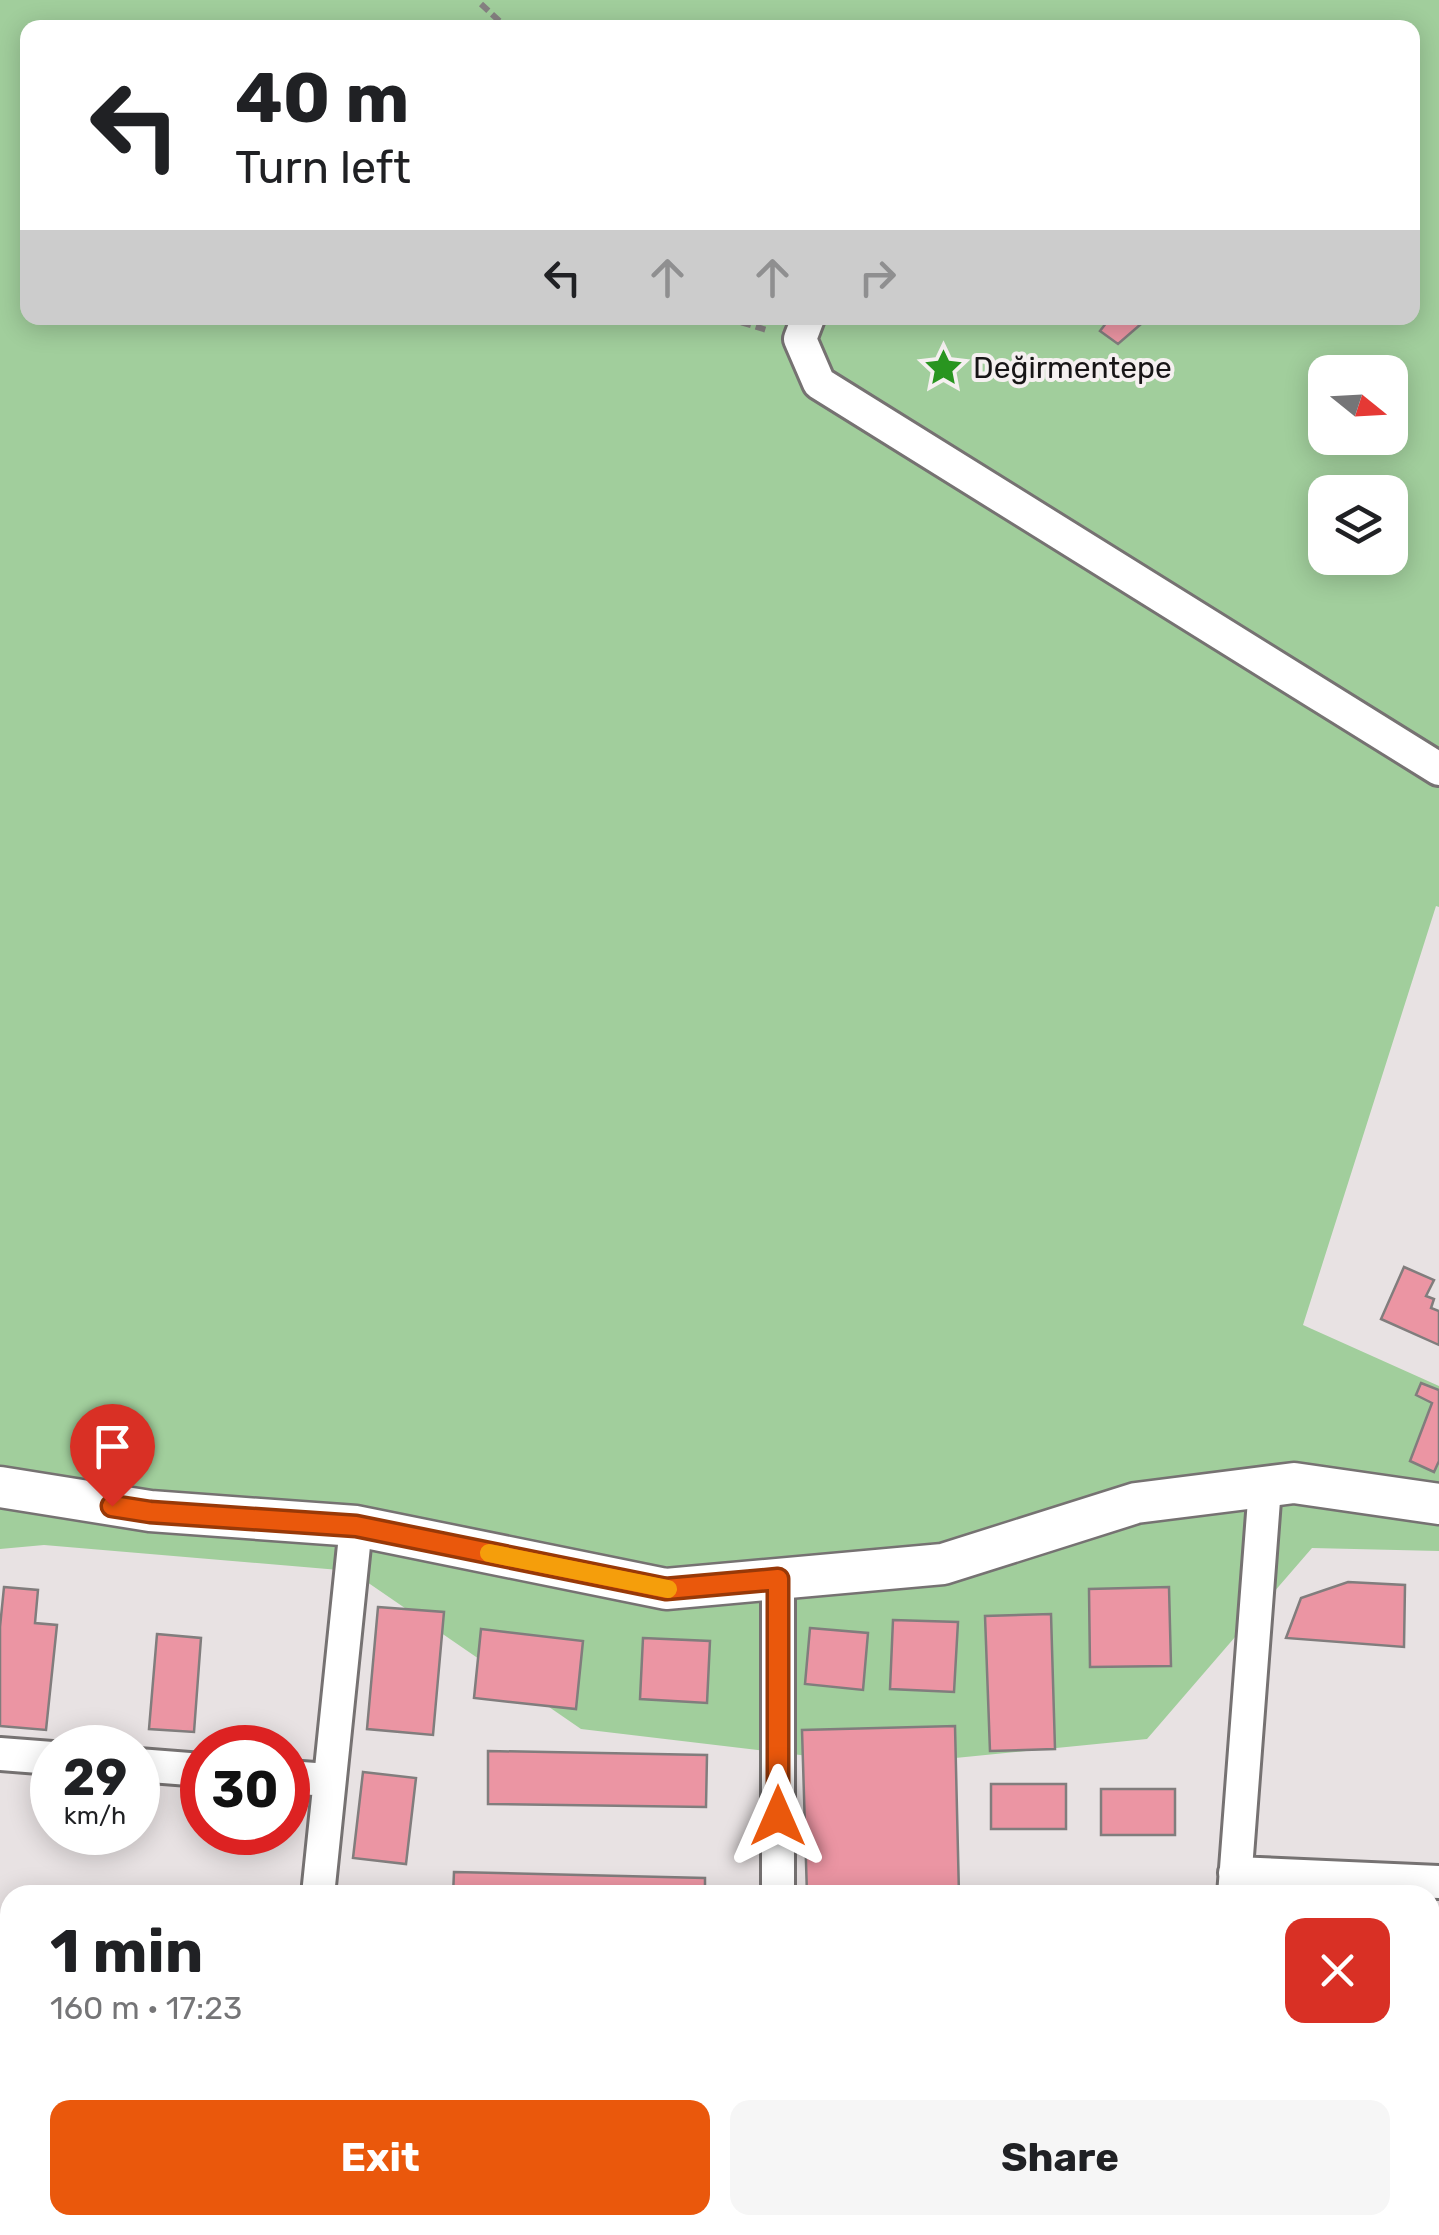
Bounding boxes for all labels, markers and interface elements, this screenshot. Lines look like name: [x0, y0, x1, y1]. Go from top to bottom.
text: 40 m: [235, 57, 409, 140]
icon: left: [70, 60, 200, 190]
text: Turn left: [235, 141, 411, 194]
icon: left: [535, 250, 590, 305]
icon: ahead: [640, 250, 695, 305]
icon: ahead: [745, 250, 800, 305]
icon: right: [850, 250, 905, 305]
place icon: Değirmentepe: [922, 347, 964, 389]
place label: Değirmentepe: [973, 350, 1172, 386]
north arrow: [1308, 355, 1408, 455]
map controls: [1308, 355, 1408, 575]
button: layers: [1308, 475, 1408, 575]
pin: [70, 1404, 155, 1507]
icon: arrive: [85, 1419, 140, 1474]
speed limit sign: 30: [180, 1725, 310, 1855]
text: 29: [63, 1748, 127, 1808]
position arrow: [726, 1764, 830, 1868]
text: km/h: [64, 1801, 126, 1830]
text: 1 min: [50, 1916, 203, 1987]
button: close: [1285, 1918, 1390, 2023]
text: 160 m · 17:23: [50, 1989, 242, 2027]
button: Exit: [50, 2100, 710, 2215]
button: Share: [730, 2100, 1390, 2215]

